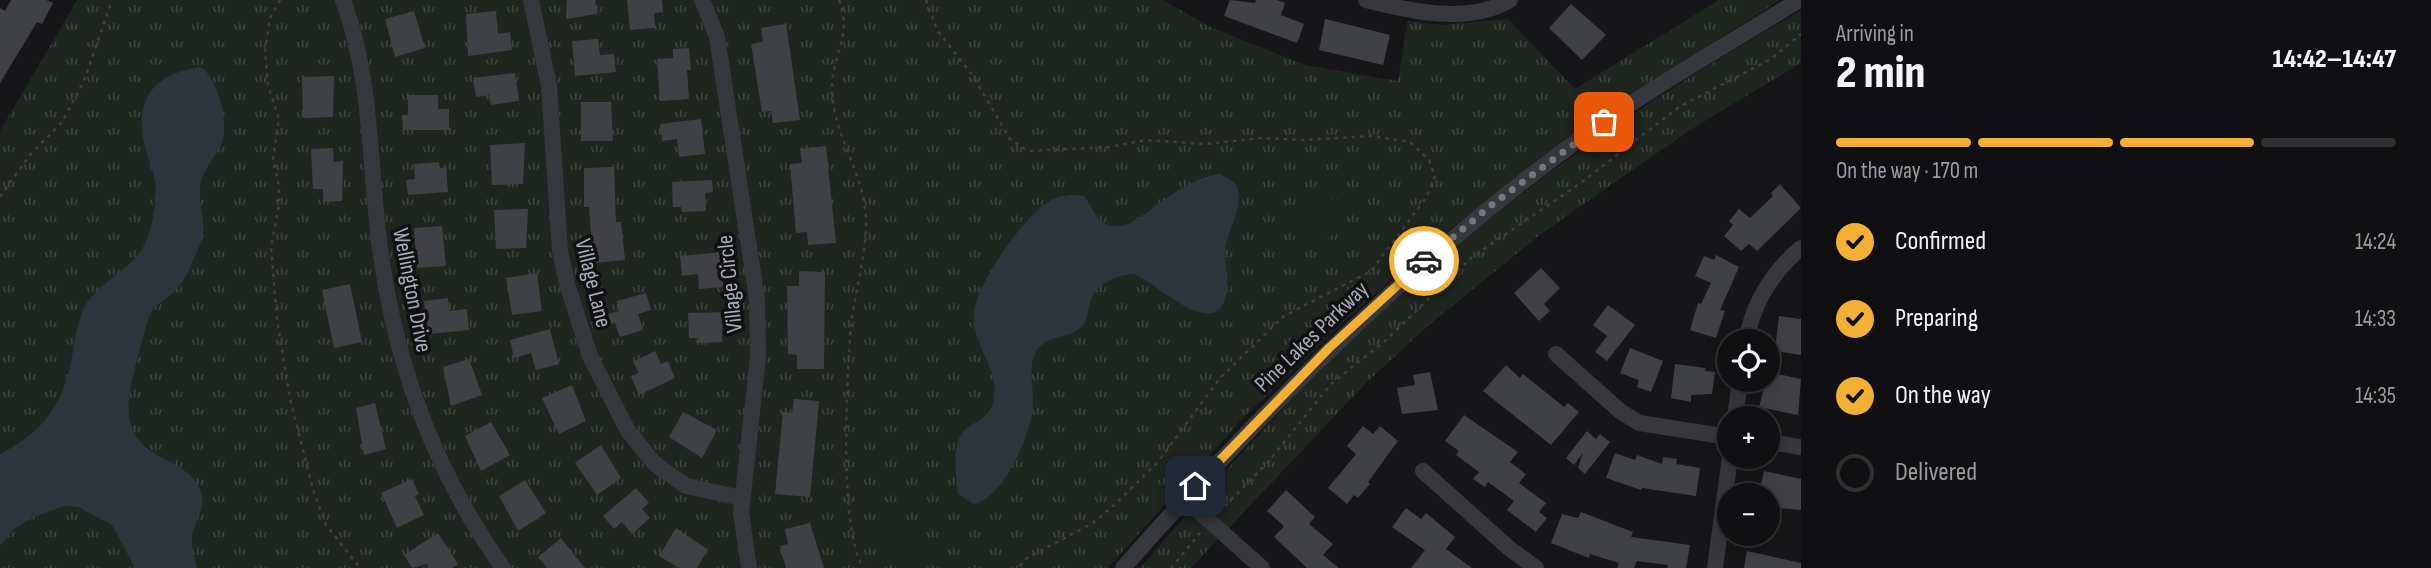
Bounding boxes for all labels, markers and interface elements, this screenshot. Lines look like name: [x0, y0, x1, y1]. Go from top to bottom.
text: Arriving in: [1836, 20, 1914, 48]
text: 14:42–14:47: [2273, 44, 2396, 75]
text: 2 min: [1836, 46, 1925, 101]
pin: [1574, 92, 1634, 152]
icon: bag: [1585, 103, 1623, 141]
text: On the way · 170 m: [1836, 157, 1978, 185]
icon: check: [1836, 223, 1874, 261]
street label: Wellington Drive: [386, 226, 438, 355]
courier: [1389, 226, 1459, 296]
text: Confirmed: [1895, 226, 1986, 257]
text: 14:24: [2355, 228, 2396, 256]
street label: Village Circle: [711, 233, 749, 334]
street label: Village Lane: [569, 236, 618, 331]
icon: car: [1405, 242, 1443, 280]
street label: Pine Lakes Parkway: [1249, 275, 1375, 398]
icon: check: [1836, 300, 1874, 338]
text: Preparing: [1895, 303, 1978, 334]
text: 14:33: [2355, 305, 2396, 333]
map controls: [1717, 329, 1780, 546]
button: locate: [1717, 329, 1780, 392]
icon: check: [1836, 377, 1874, 415]
text: On the way: [1895, 380, 1991, 411]
text: 14:35: [2355, 382, 2396, 410]
button: +: [1717, 406, 1780, 469]
pin: [1165, 456, 1225, 516]
text: Delivered: [1895, 457, 1977, 488]
icon: home: [1176, 467, 1214, 505]
button: −: [1717, 483, 1780, 546]

